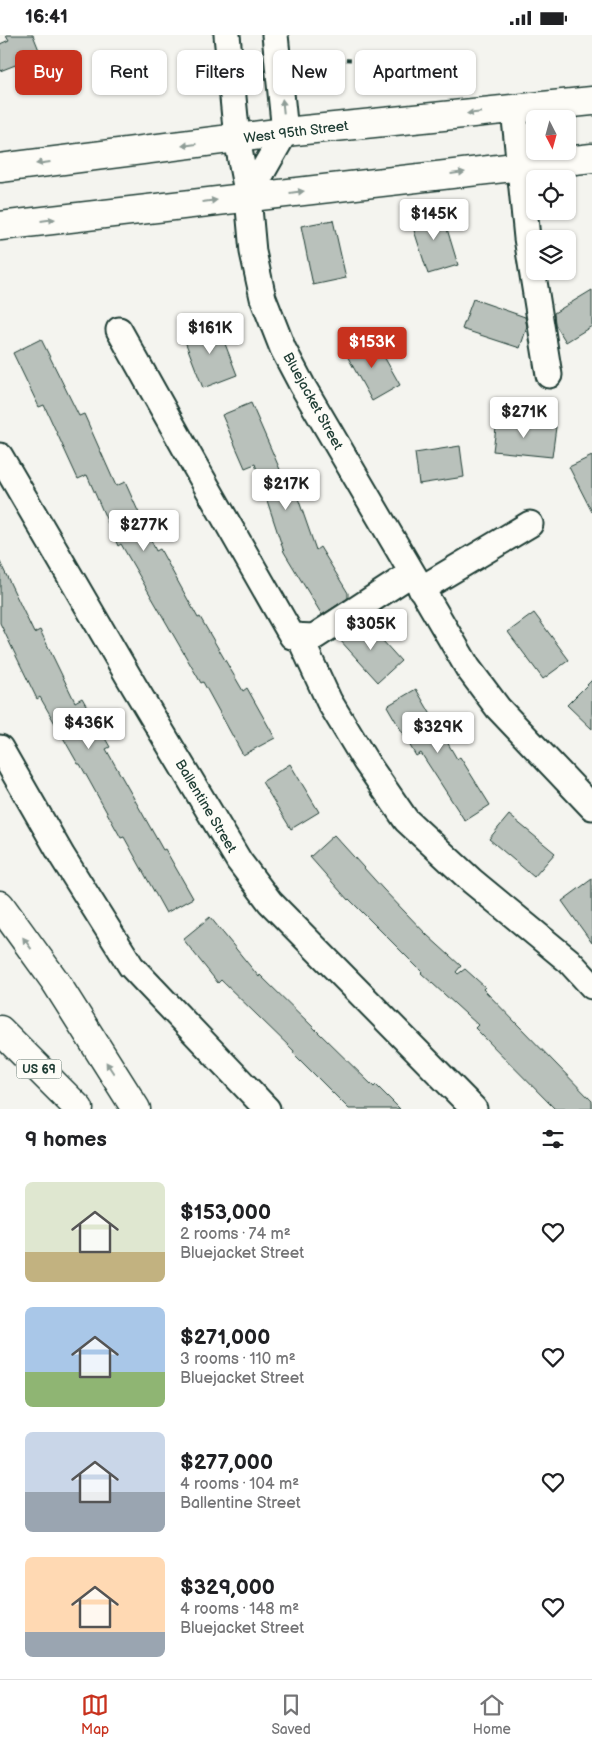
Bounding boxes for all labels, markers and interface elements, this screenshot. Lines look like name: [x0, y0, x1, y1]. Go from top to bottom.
text: 16:41: [25, 6, 68, 29]
chip: Buy: [15, 50, 82, 95]
chip: Rent: [92, 50, 167, 95]
chip: Filters: [177, 50, 263, 95]
chip: New: [273, 50, 345, 95]
chip: Apartment: [355, 50, 476, 95]
one-way arrow: [278, 98, 286, 114]
one-way arrow: [466, 109, 482, 117]
north arrow: [526, 110, 576, 160]
map controls: [526, 110, 576, 280]
street label: West 95th Street: [243, 117, 350, 147]
one-way arrow: [181, 141, 197, 149]
one-way arrow: [35, 159, 51, 167]
one-way arrow: [450, 169, 466, 177]
button: locate: [526, 170, 576, 220]
one-way arrow: [289, 188, 305, 196]
one-way arrow: [202, 197, 218, 205]
pin: $145K: [399, 199, 469, 241]
text: $145K: [411, 205, 457, 224]
one-way arrow: [41, 216, 57, 224]
button: layers: [526, 230, 576, 280]
pin: $161K: [175, 313, 245, 355]
text: $161K: [188, 319, 232, 338]
pin: $153K: [337, 327, 407, 369]
text: $153K: [349, 333, 395, 352]
street label: Bluejacket Street: [279, 349, 347, 453]
pin: $271K: [489, 397, 559, 439]
text: $271K: [501, 403, 547, 422]
pin: $217K: [251, 469, 321, 511]
text: $217K: [263, 475, 309, 494]
pin: $277K: [109, 509, 179, 552]
text: $277K: [120, 516, 168, 535]
pin: $305K: [336, 609, 406, 651]
text: $305K: [346, 615, 396, 634]
pin: $436K: [54, 707, 124, 750]
pin: $329K: [403, 711, 473, 754]
text: $436K: [64, 714, 114, 733]
text: $329K: [413, 718, 463, 737]
street label: Ballentine Street: [172, 756, 241, 856]
one-way arrow: [22, 936, 32, 950]
road number: US 69: [16, 1059, 62, 1079]
one-way arrow: [105, 1061, 115, 1075]
icon: filters: [539, 1125, 567, 1153]
text: 9 homes: [25, 1127, 107, 1152]
text: $153,000: [180, 1200, 271, 1225]
icon: home: [65, 1202, 125, 1262]
icon: heart: [539, 1218, 567, 1246]
text: 2 rooms · 74 m²: [180, 1225, 291, 1244]
text: Bluejacket Street: [180, 1244, 304, 1263]
text: $271,000: [180, 1325, 270, 1350]
icon: home: [65, 1327, 125, 1387]
icon: heart: [539, 1343, 567, 1371]
text: 3 rooms · 110 m²: [180, 1350, 296, 1369]
text: Bluejacket Street: [180, 1369, 304, 1388]
text: $277,000: [180, 1450, 273, 1475]
icon: home: [65, 1452, 125, 1512]
icon: heart: [539, 1468, 567, 1496]
text: 4 rooms · 104 m²: [180, 1475, 299, 1494]
text: Ballentine Street: [180, 1494, 301, 1513]
text: $329,000: [180, 1575, 275, 1600]
icon: home: [65, 1577, 125, 1637]
icon: heart: [539, 1593, 567, 1621]
text: 4 rooms · 148 m²: [180, 1600, 299, 1619]
text: Bluejacket Street: [180, 1619, 304, 1638]
tab: Map: [81, 1691, 109, 1738]
tab: Saved: [271, 1691, 311, 1738]
tab: Home: [473, 1691, 511, 1738]

